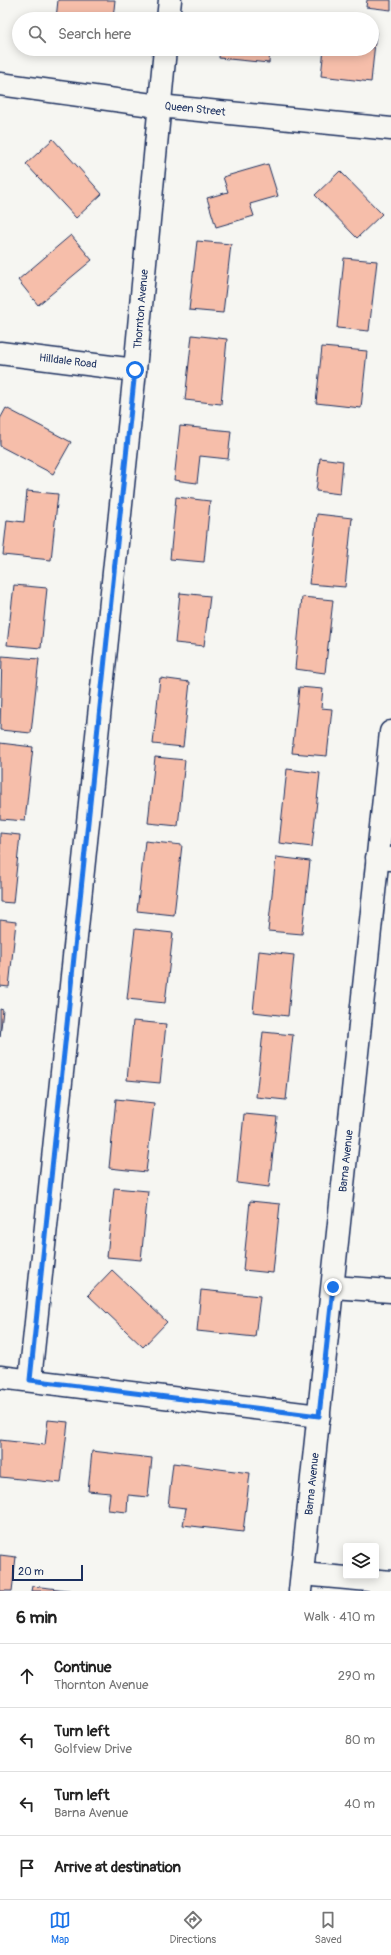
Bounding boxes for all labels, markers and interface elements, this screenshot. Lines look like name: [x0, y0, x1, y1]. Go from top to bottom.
search box: [12, 12, 379, 56]
icon: search: [26, 23, 48, 45]
text: Search here: [58, 25, 131, 44]
street label: Queen Street: [164, 99, 227, 119]
street label: Thornton Avenue: [131, 268, 151, 349]
street label: Hilldale Road: [38, 351, 98, 371]
route start: [126, 361, 144, 379]
street label: Barna Avenue: [336, 1129, 356, 1193]
route end: [324, 1278, 342, 1296]
street label: Barna Avenue: [302, 1452, 322, 1516]
map controls: [343, 1543, 379, 1579]
button: layers: [343, 1543, 379, 1579]
scale bar: [12, 1563, 83, 1582]
text: 20 m: [18, 1565, 44, 1578]
text: 6 min: [16, 1607, 57, 1628]
text: Walk · 410 m: [304, 1609, 375, 1625]
text: Continue: [54, 1658, 112, 1677]
icon: ahead: [16, 1665, 38, 1687]
text: 290 m: [338, 1668, 375, 1684]
text: Thornton Avenue: [54, 1677, 148, 1693]
text: Turn left: [54, 1722, 110, 1741]
icon: left: [16, 1729, 38, 1751]
text: 80 m: [345, 1732, 375, 1748]
text: Golfview Drive: [54, 1741, 132, 1757]
text: Turn left: [54, 1786, 110, 1805]
icon: left: [16, 1793, 38, 1815]
text: 40 m: [344, 1796, 375, 1812]
text: Barna Avenue: [54, 1805, 128, 1821]
icon: arrive: [16, 1857, 38, 1879]
text: Arrive at destination: [54, 1858, 181, 1877]
tab: Map: [49, 1909, 71, 1946]
tab: Directions: [169, 1909, 216, 1946]
tab: Saved: [315, 1909, 342, 1946]

